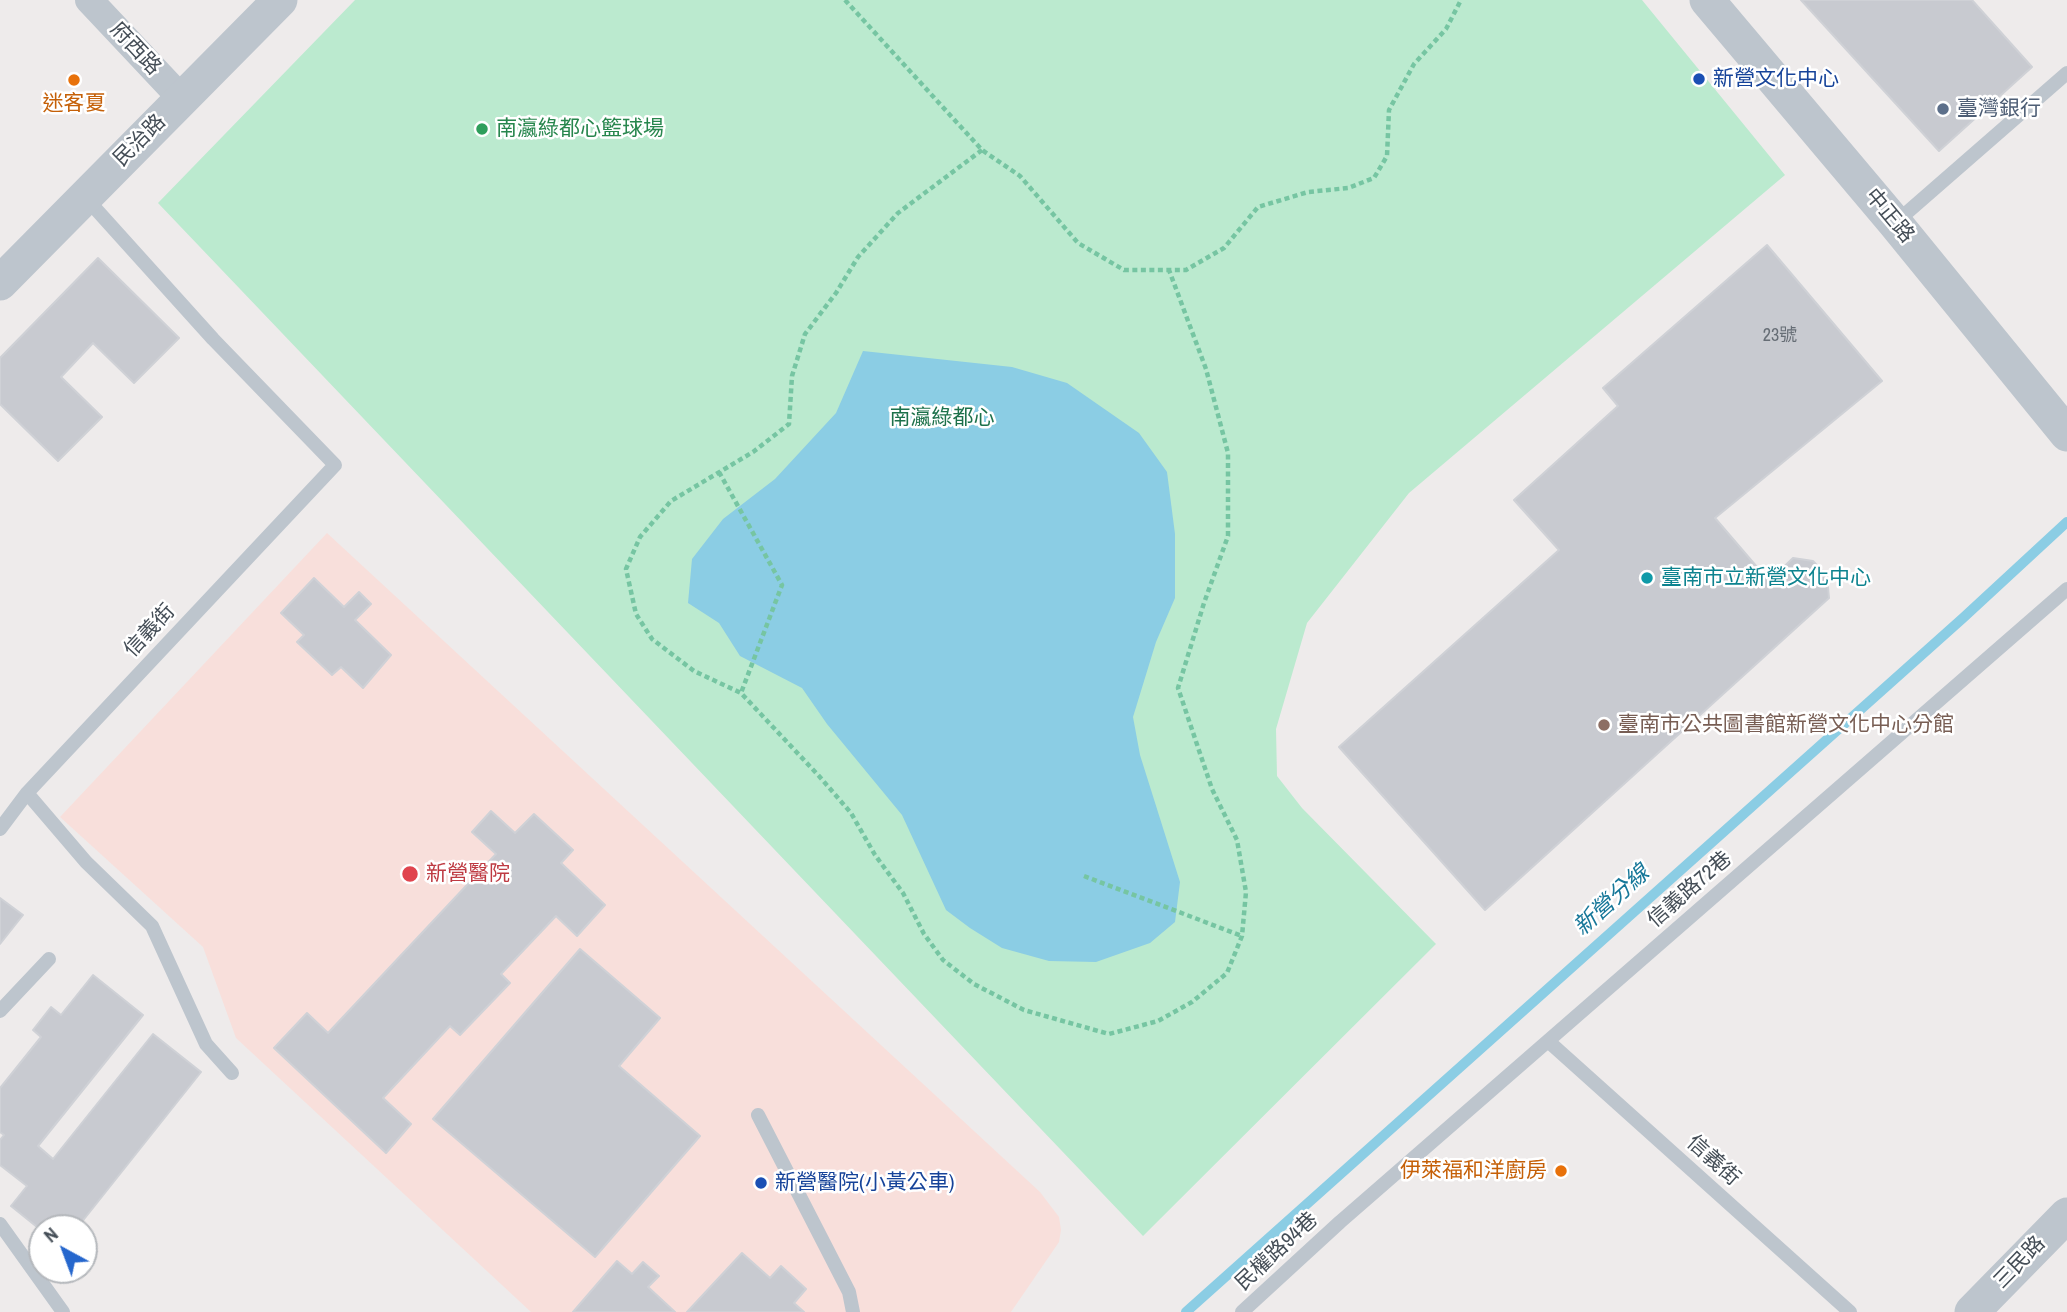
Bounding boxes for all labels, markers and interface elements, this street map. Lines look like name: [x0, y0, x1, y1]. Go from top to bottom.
street label: 府西路: [104, 17, 166, 81]
place label: 新營文化中心: [1713, 66, 1839, 92]
marker: 新營文化中心: [1691, 71, 1707, 87]
marker: 迷客夏: [66, 72, 82, 88]
place label: 迷客夏: [43, 91, 105, 117]
place label: 臺灣銀行: [1957, 96, 2041, 122]
marker: 臺灣銀行: [1935, 101, 1951, 117]
street label: 民治路: [109, 110, 171, 172]
place label: 南瀛綠都心籃球場: [496, 116, 664, 142]
marker: 南瀛綠都心籃球場: [474, 121, 490, 137]
street label: 中正路: [1859, 184, 1919, 248]
house number: 23號: [1763, 325, 1797, 347]
park label: 南瀛綠都心: [890, 405, 994, 431]
place label: 臺南市立新營文化中心: [1661, 565, 1871, 591]
marker: 臺南市立新營文化中心: [1639, 570, 1655, 586]
street label: 信義街: [119, 599, 181, 663]
place label: 臺南市公共圖書館新營文化中心分館: [1618, 712, 1954, 738]
marker: 臺南市公共圖書館新營文化中心分館: [1596, 717, 1612, 733]
street label: 信義路72巷: [1643, 847, 1737, 933]
water label: 新營分線: [1569, 860, 1655, 942]
place label: 新營醫院: [426, 861, 510, 887]
marker: 新營醫院: [400, 864, 420, 884]
street label: 信義街: [1681, 1131, 1745, 1191]
place label: 伊萊福和洋廚房: [1400, 1158, 1547, 1184]
marker: 伊萊福和洋廚房: [1553, 1163, 1569, 1179]
place label: 新營醫院(小黃公車): [775, 1170, 954, 1196]
marker: 新營醫院(小黃公車): [753, 1175, 769, 1191]
street label: 民權路94巷: [1231, 1208, 1323, 1296]
north arrow: [28, 1214, 98, 1284]
text: N: [38, 1221, 63, 1248]
street label: 三民路: [1989, 1232, 2051, 1294]

